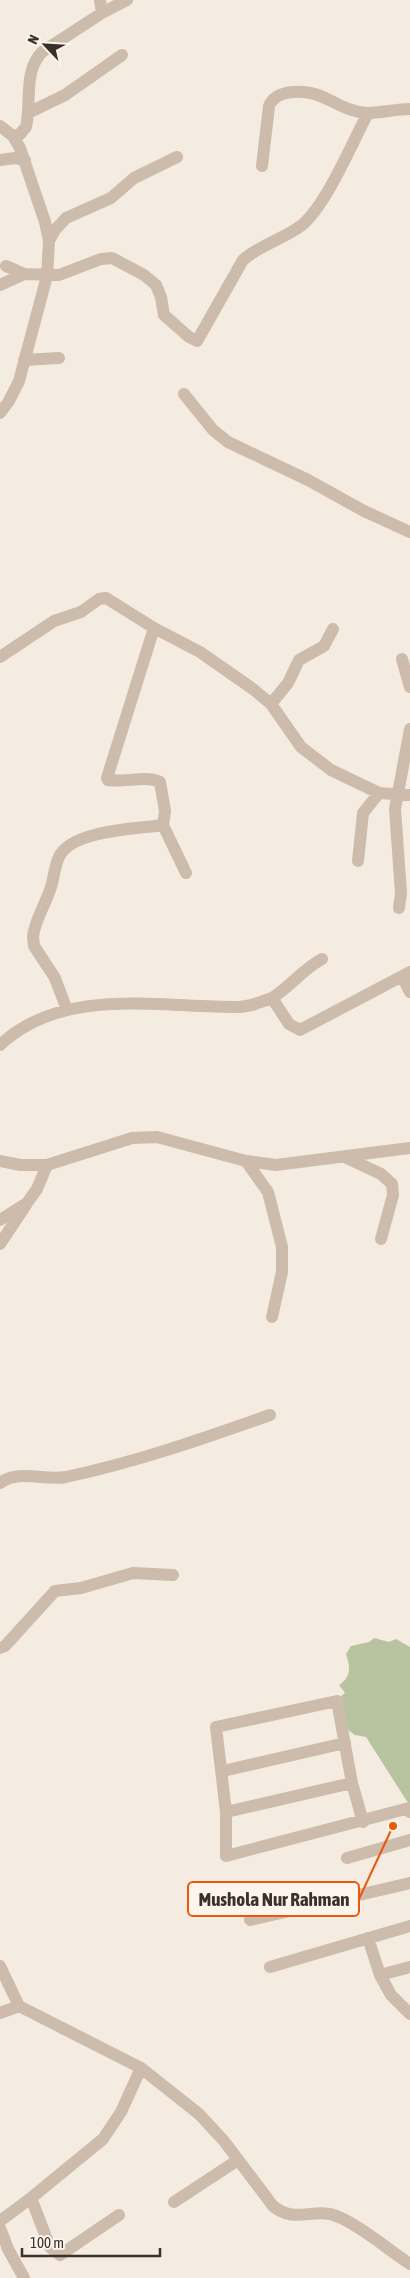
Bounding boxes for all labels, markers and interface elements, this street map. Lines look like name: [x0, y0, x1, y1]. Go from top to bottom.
north arrow: [20, 20, 70, 70]
text: N: [24, 32, 42, 47]
callout: Mushola Nur Rahman: [188, 1882, 359, 1916]
text: Mushola Nur Rahman: [198, 1888, 350, 1910]
scale bar: [22, 2226, 160, 2258]
text: 100 m: [30, 2234, 64, 2251]

